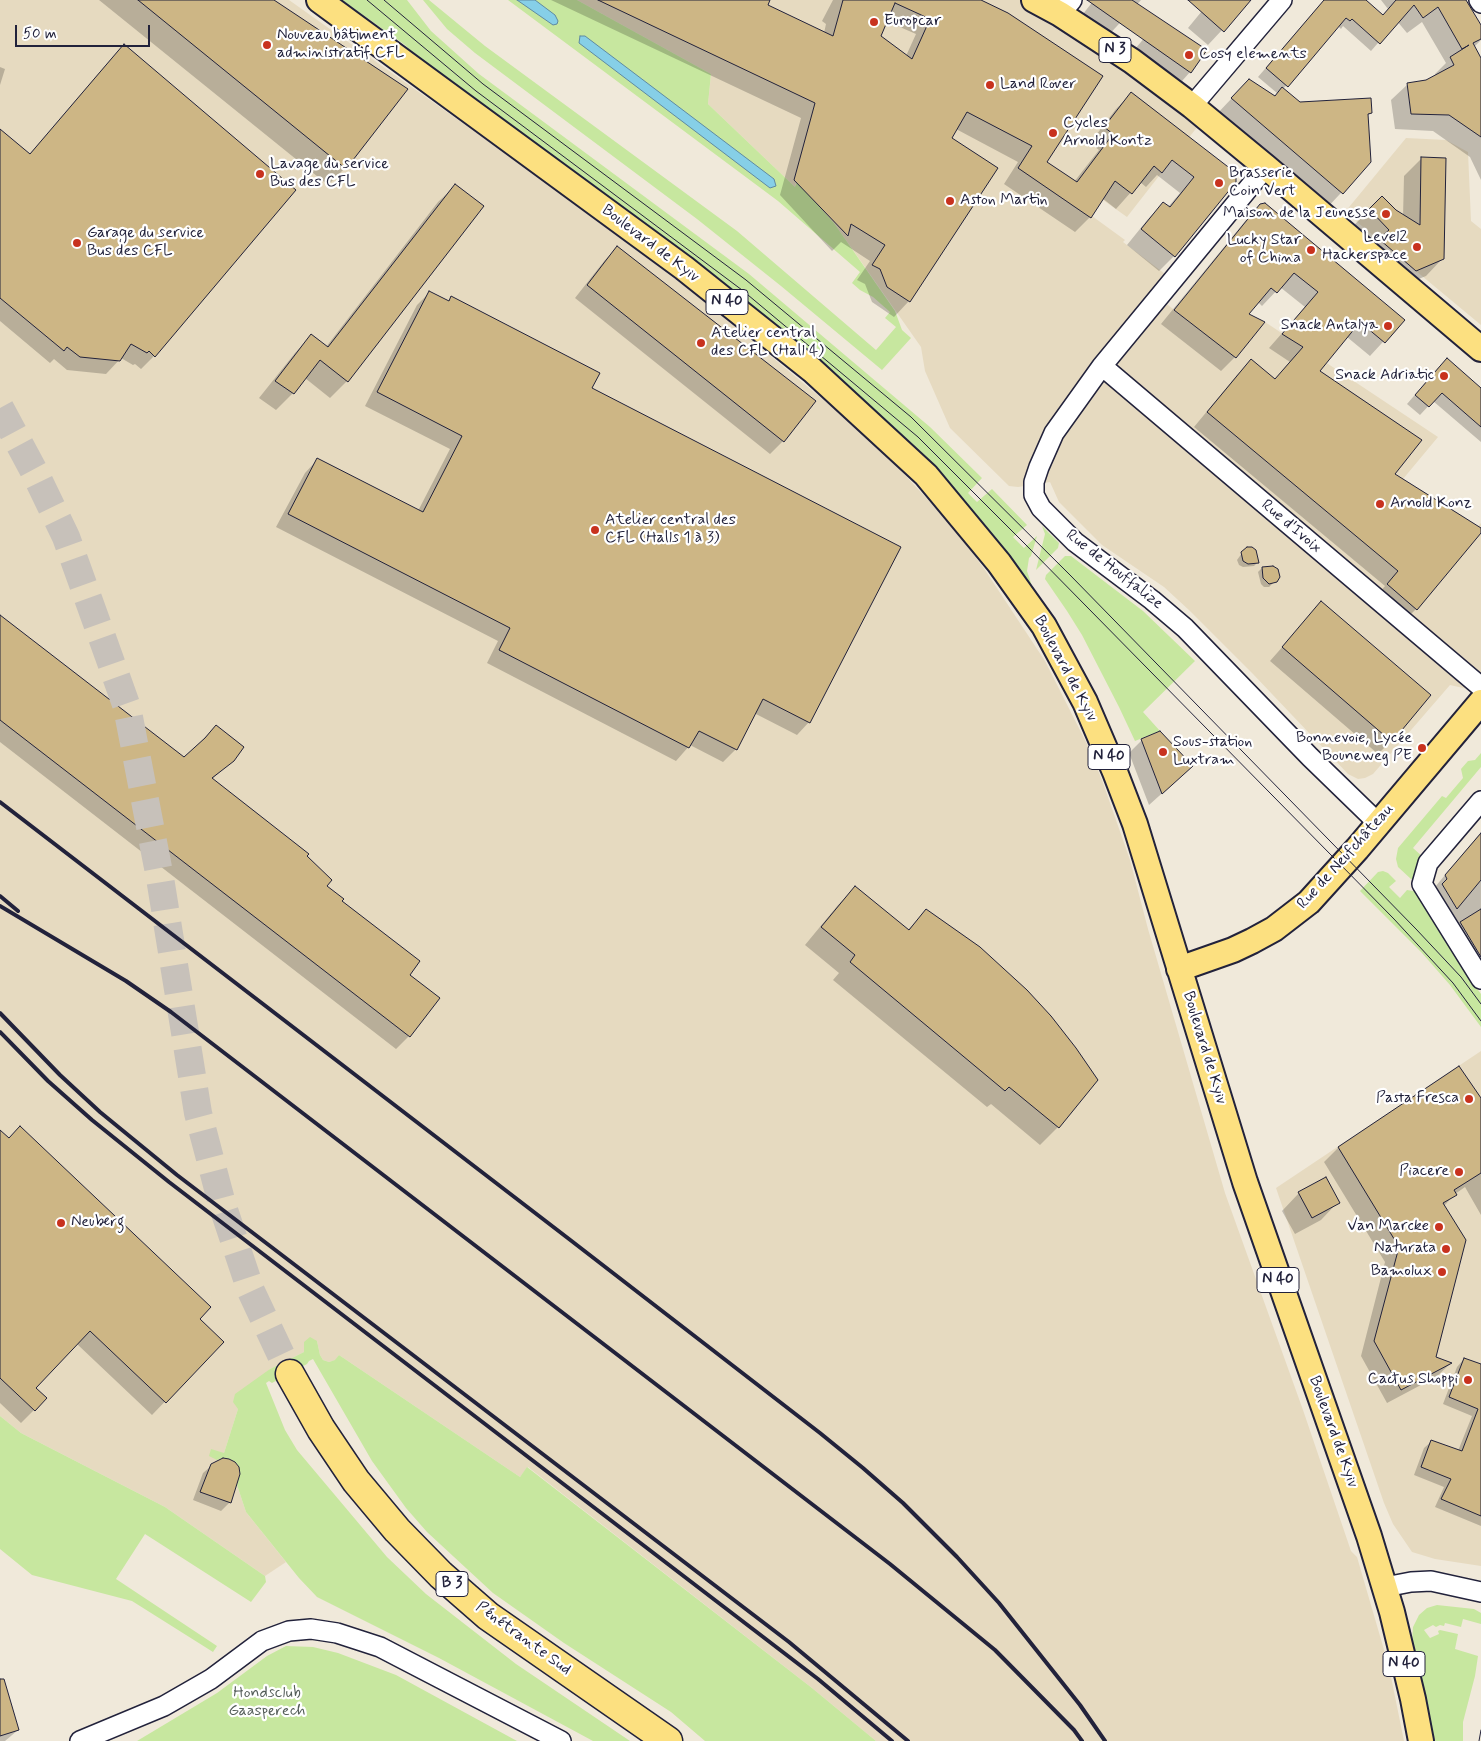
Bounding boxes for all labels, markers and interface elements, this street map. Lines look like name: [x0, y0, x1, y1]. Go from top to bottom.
place label: Europcar: [884, 12, 941, 32]
scale bar: [18, 15, 152, 47]
marker: Europcar: [868, 16, 880, 28]
text: 50 m: [23, 24, 57, 44]
place label: Nouveau bâtiment administratif CFL: [277, 26, 405, 64]
road number: N 3: [1099, 38, 1131, 62]
marker: Nouveau bâtiment administratif CFL: [261, 39, 273, 51]
place label: Cosy elements: [1199, 45, 1307, 65]
marker: Cosy elements: [1183, 49, 1195, 61]
place label: Land Rover: [1000, 75, 1076, 95]
marker: Land Rover: [984, 79, 996, 91]
place label: Cycles Arnold Kontz: [1063, 114, 1152, 152]
marker: Cycles Arnold Kontz: [1047, 127, 1059, 139]
place label: Lavage du service Bus des CFL: [270, 155, 389, 193]
place label: Brasserie Coin Vert: [1229, 164, 1296, 202]
marker: Lavage du service Bus des CFL: [254, 168, 266, 180]
marker: Brasserie Coin Vert: [1213, 177, 1225, 189]
place label: Aston Martin: [960, 191, 1048, 211]
marker: Aston Martin: [944, 195, 956, 207]
street label: Boulevard de Kyiv: [597, 201, 703, 287]
place label: Maison de la Jeunesse: [1223, 204, 1376, 224]
marker: Maison de la Jeunesse: [1380, 208, 1392, 220]
place label: Garage du service Bus des CFL: [87, 224, 204, 262]
place label: Level2 Hackerspace: [1322, 228, 1407, 266]
place label: Lucky Star of China: [1227, 231, 1301, 269]
marker: Garage du service Bus des CFL: [71, 237, 83, 249]
marker: Level2 Hackerspace: [1411, 241, 1423, 253]
marker: Lucky Star of China: [1305, 244, 1317, 256]
road number: N 40: [706, 290, 748, 314]
place label: Snack Antalya: [1281, 316, 1378, 336]
marker: Snack Antalya: [1382, 320, 1394, 332]
place label: Atelier central des CFL (Hall 4): [711, 324, 824, 362]
marker: Atelier central des CFL (Hall 4): [695, 337, 707, 349]
place label: Snack Adriatic: [1335, 366, 1434, 386]
marker: Snack Adriatic: [1438, 370, 1450, 382]
place label: Arnold Konz: [1390, 494, 1472, 514]
street label: Rue d'Ivoix: [1257, 496, 1325, 558]
marker: Arnold Konz: [1374, 498, 1386, 510]
place label: Atelier central des CFL (Halls 1 à 3): [605, 511, 736, 549]
marker: Atelier central des CFL (Halls 1 à 3): [589, 524, 601, 536]
street label: Rue de Houffalize: [1061, 526, 1167, 614]
street label: Boulevard de Kyiv: [1029, 613, 1101, 725]
place label: Bonnevoie, Lycée Bouneweg PE: [1296, 729, 1412, 767]
place label: Sous-station Luxtram: [1173, 733, 1252, 771]
marker: Bonnevoie, Lycée Bouneweg PE: [1416, 742, 1428, 754]
road number: N 40: [1088, 744, 1130, 770]
marker: Sous-station Luxtram: [1157, 746, 1169, 758]
street label: Rue de Neufchâteau: [1294, 800, 1398, 914]
street label: Boulevard de Kyiv: [1178, 989, 1230, 1107]
place label: Pasta Fresca: [1376, 1089, 1459, 1109]
marker: Pasta Fresca: [1463, 1093, 1475, 1105]
place label: Piacere: [1399, 1162, 1449, 1182]
marker: Piacere: [1453, 1166, 1465, 1178]
place label: Neuberg: [71, 1213, 124, 1233]
marker: Neuberg: [55, 1217, 67, 1229]
place label: Van Marcke: [1347, 1217, 1429, 1237]
marker: Van Marcke: [1433, 1221, 1445, 1233]
place label: Naturata: [1374, 1239, 1436, 1259]
marker: Naturata: [1440, 1243, 1452, 1255]
place label: Bamolux: [1371, 1262, 1432, 1282]
marker: Bamolux: [1436, 1266, 1448, 1278]
road number: N 40: [1257, 1268, 1299, 1292]
place label: Cactus Shoppi: [1368, 1370, 1458, 1390]
street label: Boulevard de Kyiv: [1304, 1374, 1362, 1490]
marker: Cactus Shoppi: [1462, 1374, 1474, 1386]
road number: B 3: [436, 1572, 468, 1596]
street label: Pénétrante Sud: [472, 1598, 574, 1680]
road number: N 40: [1383, 1652, 1425, 1676]
park label: Hondsclub Gaasperech: [229, 1684, 305, 1722]

